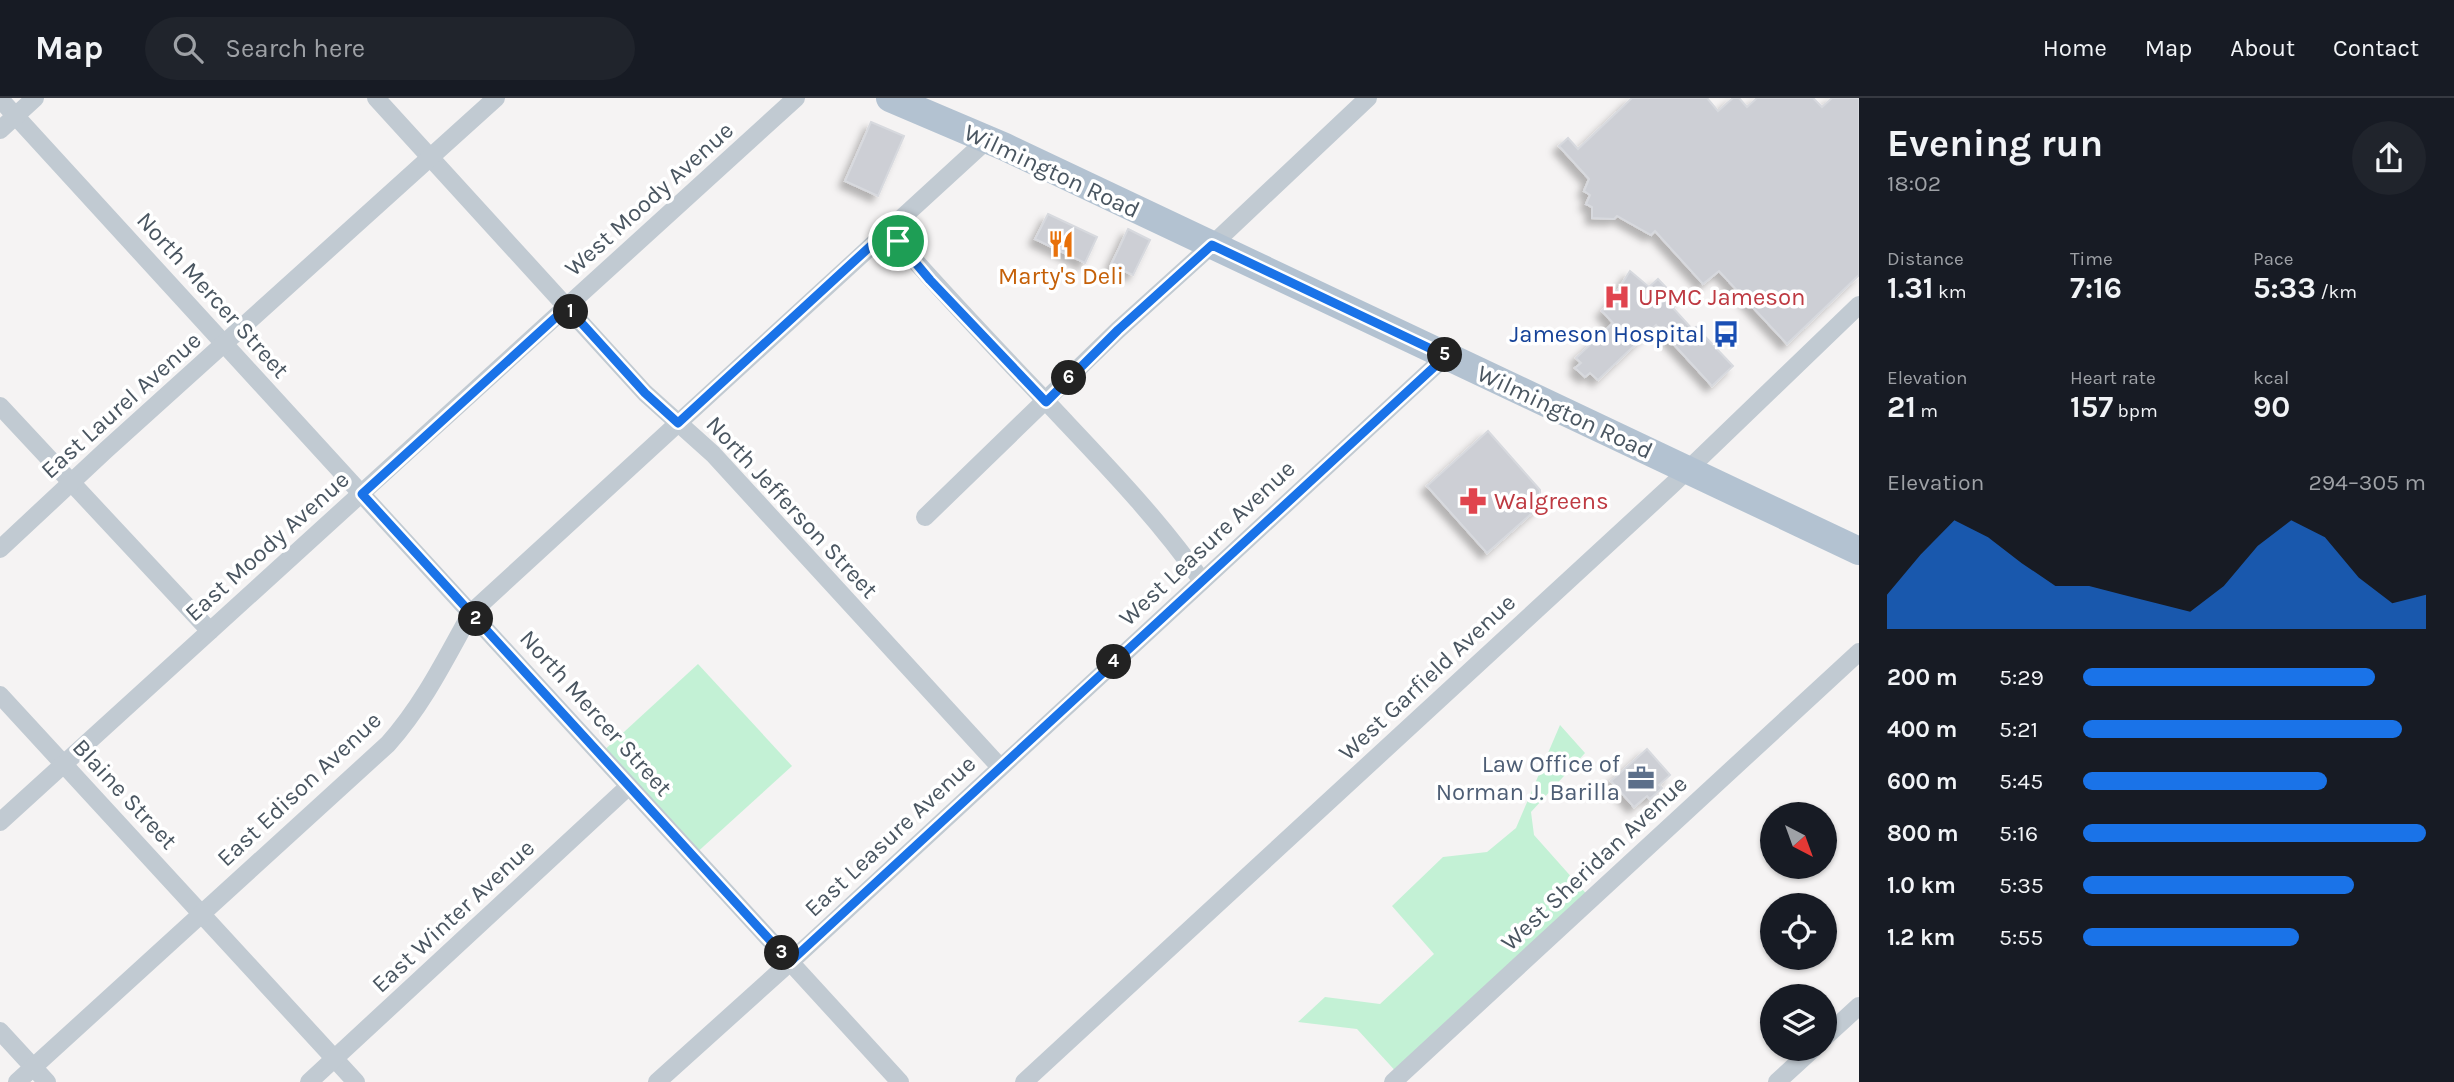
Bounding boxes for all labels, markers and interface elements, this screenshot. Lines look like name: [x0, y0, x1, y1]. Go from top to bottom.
search box: [145, 17, 635, 80]
text: Map: [35, 29, 103, 67]
icon: search: [169, 29, 207, 67]
text: Search here: [225, 33, 365, 64]
text: Home: [2043, 34, 2107, 62]
text: Map: [2145, 34, 2192, 62]
text: About: [2230, 34, 2295, 62]
text: Contact: [2333, 34, 2419, 62]
street label: West Moody Avenue: [559, 116, 739, 282]
street label: Wilmington Road: [960, 118, 1144, 224]
text: Evening run: [1887, 121, 2103, 166]
button: share: [2352, 121, 2426, 195]
text: 18:02: [1887, 170, 1941, 197]
street label: North Mercer Street: [131, 206, 295, 384]
pin: [868, 211, 928, 271]
icon: arrive: [879, 222, 917, 260]
restaurant icon: Marty's Deli: [1046, 229, 1076, 259]
text: Distance: [1887, 248, 1964, 270]
text: Time: [2070, 248, 2113, 270]
text: Pace: [2253, 248, 2294, 270]
place label: Marty's Deli: [998, 262, 1124, 290]
text: 1.31: [1887, 270, 1934, 306]
text: 7:16: [2070, 270, 2122, 306]
text: 5:33: [2253, 270, 2316, 306]
text: km: [1934, 281, 1967, 303]
text: /km: [2316, 281, 2357, 303]
hospital icon: UPMC Jameson: [1602, 282, 1632, 312]
place label: UPMC Jameson: [1638, 283, 1806, 311]
pin: 1: [554, 294, 588, 330]
text: 1: [567, 300, 574, 322]
bus stop icon: Jameson Hospital: [1711, 319, 1741, 349]
place label: Jameson Hospital: [1510, 320, 1705, 348]
street label: East Laurel Avenue: [35, 326, 207, 484]
pin: 5: [1428, 338, 1462, 372]
text: 5: [1439, 343, 1450, 365]
street label: Wilmington Road: [1473, 359, 1657, 465]
pin: 6: [1052, 360, 1086, 396]
text: 6: [1063, 366, 1074, 388]
text: Elevation: [1887, 367, 1967, 389]
text: Heart rate: [2070, 367, 2156, 389]
text: kcal: [2253, 367, 2289, 389]
text: 21: [1887, 389, 1916, 425]
text: 157: [2070, 389, 2113, 425]
text: 90: [2253, 389, 2290, 425]
text: m: [1916, 400, 1938, 422]
text: bpm: [2113, 400, 2158, 422]
street label: North Jefferson Street: [700, 410, 884, 604]
street label: West Leasure Avenue: [1113, 454, 1301, 632]
street label: East Moody Avenue: [179, 465, 355, 627]
text: Elevation: [1887, 469, 1984, 496]
text: 294–305 m: [2308, 469, 2426, 496]
pharmacy icon: Walgreens: [1458, 486, 1488, 516]
place label: Walgreens: [1494, 487, 1609, 515]
street label: West Garfield Avenue: [1333, 588, 1521, 766]
pin: 2: [458, 602, 494, 636]
text: 2: [470, 607, 481, 629]
street label: North Mercer Street: [514, 624, 678, 802]
pin: 4: [1096, 644, 1132, 680]
text: 4: [1108, 650, 1119, 672]
text: 200 m: [1887, 664, 1958, 691]
text: 5:29: [1999, 664, 2044, 691]
street label: East Edison Avenue: [211, 706, 387, 872]
text: 400 m: [1887, 716, 1957, 743]
text: 5:21: [1999, 716, 2038, 743]
street label: Blaine Street: [67, 733, 183, 855]
street label: East Leasure Avenue: [799, 750, 981, 922]
place label: Law Office of Norman J. Barilla: [1436, 750, 1621, 806]
office icon: Law Office of Norman J. Barilla: [1626, 763, 1656, 793]
text: 600 m: [1887, 768, 1958, 795]
text: 5:45: [1999, 768, 2043, 795]
street label: West Sheridan Avenue: [1495, 770, 1693, 956]
north arrow: [1760, 802, 1838, 878]
map controls: [1760, 802, 1837, 1061]
text: 800 m: [1887, 820, 1959, 847]
text: 5:16: [1999, 820, 2038, 847]
street label: East Winter Avenue: [366, 834, 540, 998]
text: 1.0 km: [1887, 872, 1956, 899]
text: 5:35: [1999, 872, 2044, 899]
button: locate: [1760, 893, 1837, 970]
text: 1.2 km: [1887, 924, 1955, 951]
text: 5:55: [1999, 924, 2043, 951]
pin: 3: [764, 936, 800, 970]
text: 3: [776, 941, 787, 963]
button: layers: [1760, 984, 1837, 1061]

